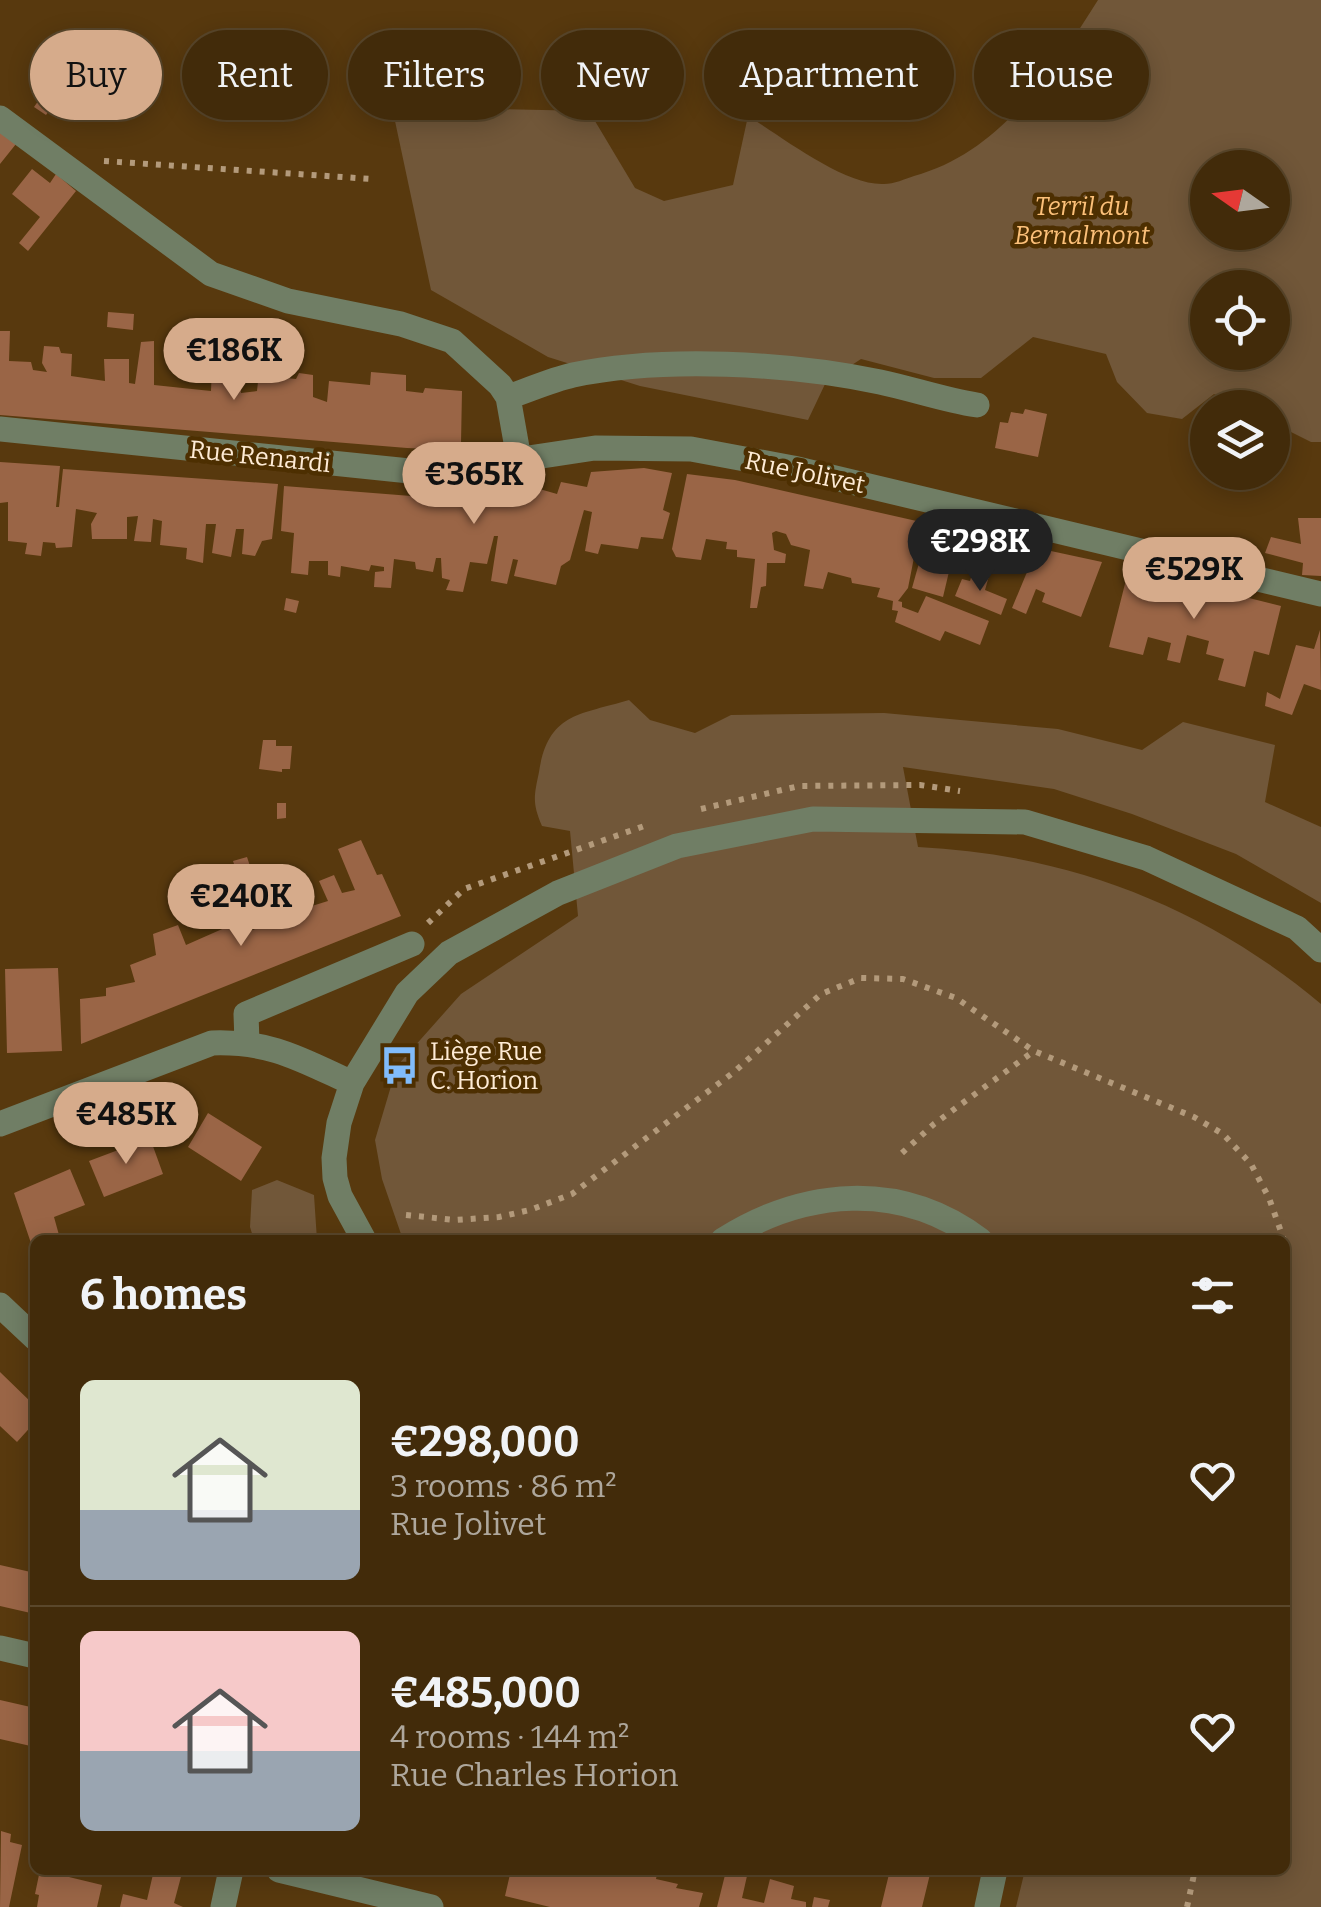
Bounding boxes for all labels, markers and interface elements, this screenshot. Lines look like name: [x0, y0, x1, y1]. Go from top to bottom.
chip: Buy: [30, 30, 162, 120]
chip: Rent: [182, 30, 328, 120]
chip: Filters: [348, 30, 521, 120]
chip: New: [541, 30, 684, 120]
chip: Apartment: [704, 30, 954, 120]
chip: House: [974, 30, 1149, 120]
north arrow: [1190, 150, 1290, 250]
map controls: [1190, 150, 1290, 490]
park label: Terril du Bernalmont: [1014, 192, 1151, 251]
button: locate: [1190, 270, 1290, 370]
pin: €186K: [164, 318, 304, 403]
text: €186K: [185, 331, 283, 369]
button: layers: [1190, 390, 1290, 490]
street label: Rue Renardi: [188, 435, 332, 479]
pin: €365K: [404, 442, 544, 527]
street label: Rue Jolivet: [742, 446, 868, 500]
text: €365K: [424, 455, 524, 493]
pin: €298K: [910, 509, 1050, 594]
text: €298K: [930, 522, 1030, 560]
pin: €529K: [1124, 537, 1264, 622]
text: €529K: [1145, 550, 1244, 588]
pin: €240K: [171, 864, 311, 949]
text: €240K: [190, 877, 292, 915]
place label: Liège Rue C. Horion: [430, 1037, 542, 1096]
bus stop icon: Liège Rue C. Horion: [379, 1044, 421, 1086]
pin: €485K: [56, 1082, 196, 1167]
text: €485K: [75, 1095, 177, 1133]
icon: filters: [1185, 1268, 1240, 1323]
text: 6 homes: [80, 1270, 247, 1320]
text: €298,000: [390, 1417, 580, 1467]
icon: home: [160, 1420, 280, 1540]
icon: heart: [1185, 1453, 1240, 1508]
text: 3 rooms · 86 m²: [390, 1467, 617, 1505]
text: Rue Jolivet: [390, 1505, 546, 1543]
text: €485,000: [390, 1668, 581, 1718]
icon: home: [160, 1671, 280, 1791]
icon: heart: [1185, 1704, 1240, 1759]
text: 4 rooms · 144 m²: [390, 1718, 629, 1756]
text: Rue Charles Horion: [390, 1756, 679, 1794]

